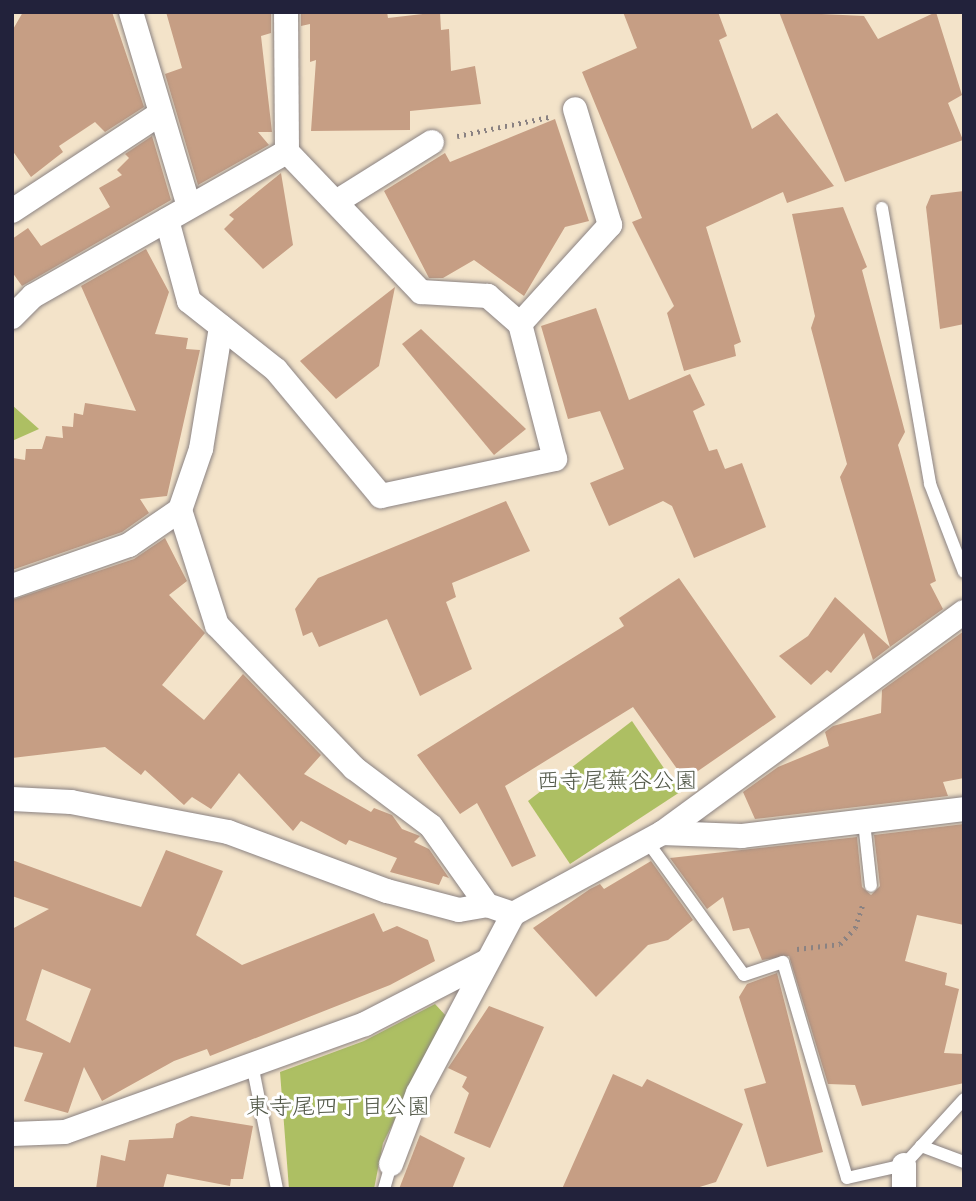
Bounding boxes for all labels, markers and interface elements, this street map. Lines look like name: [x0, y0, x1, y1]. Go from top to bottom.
park label: 西寺尾蕪谷公園: [537, 770, 697, 798]
park label: 東寺尾四丁目公園: [246, 1096, 430, 1124]

